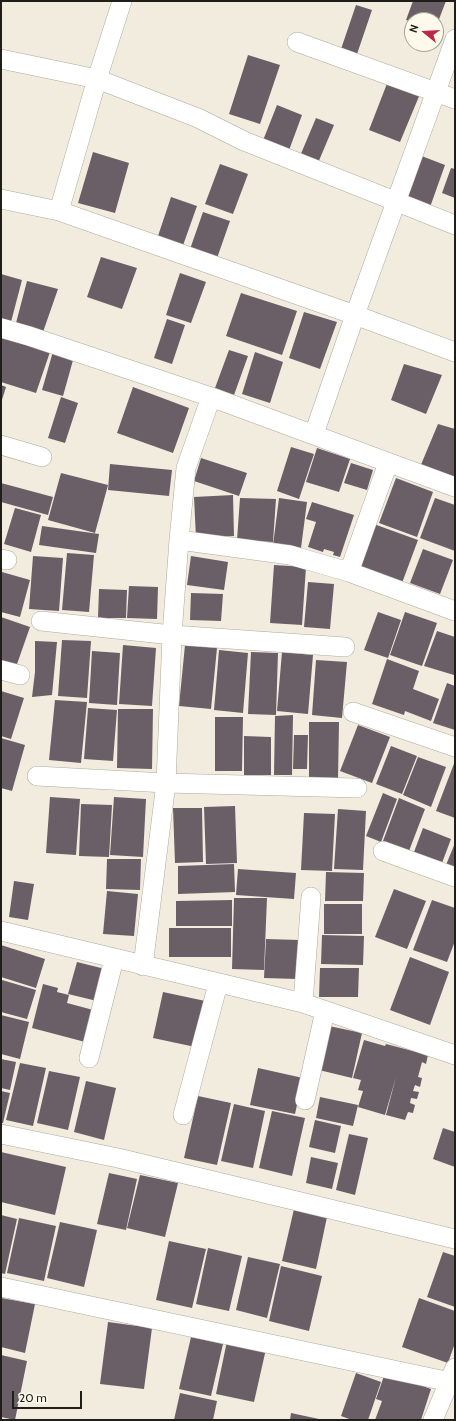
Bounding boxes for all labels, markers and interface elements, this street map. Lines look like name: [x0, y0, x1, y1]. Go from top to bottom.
north arrow: [404, 12, 444, 52]
text: N: [406, 23, 421, 34]
scale bar: [14, 1383, 84, 1409]
text: 20 m: [19, 1390, 47, 1405]

